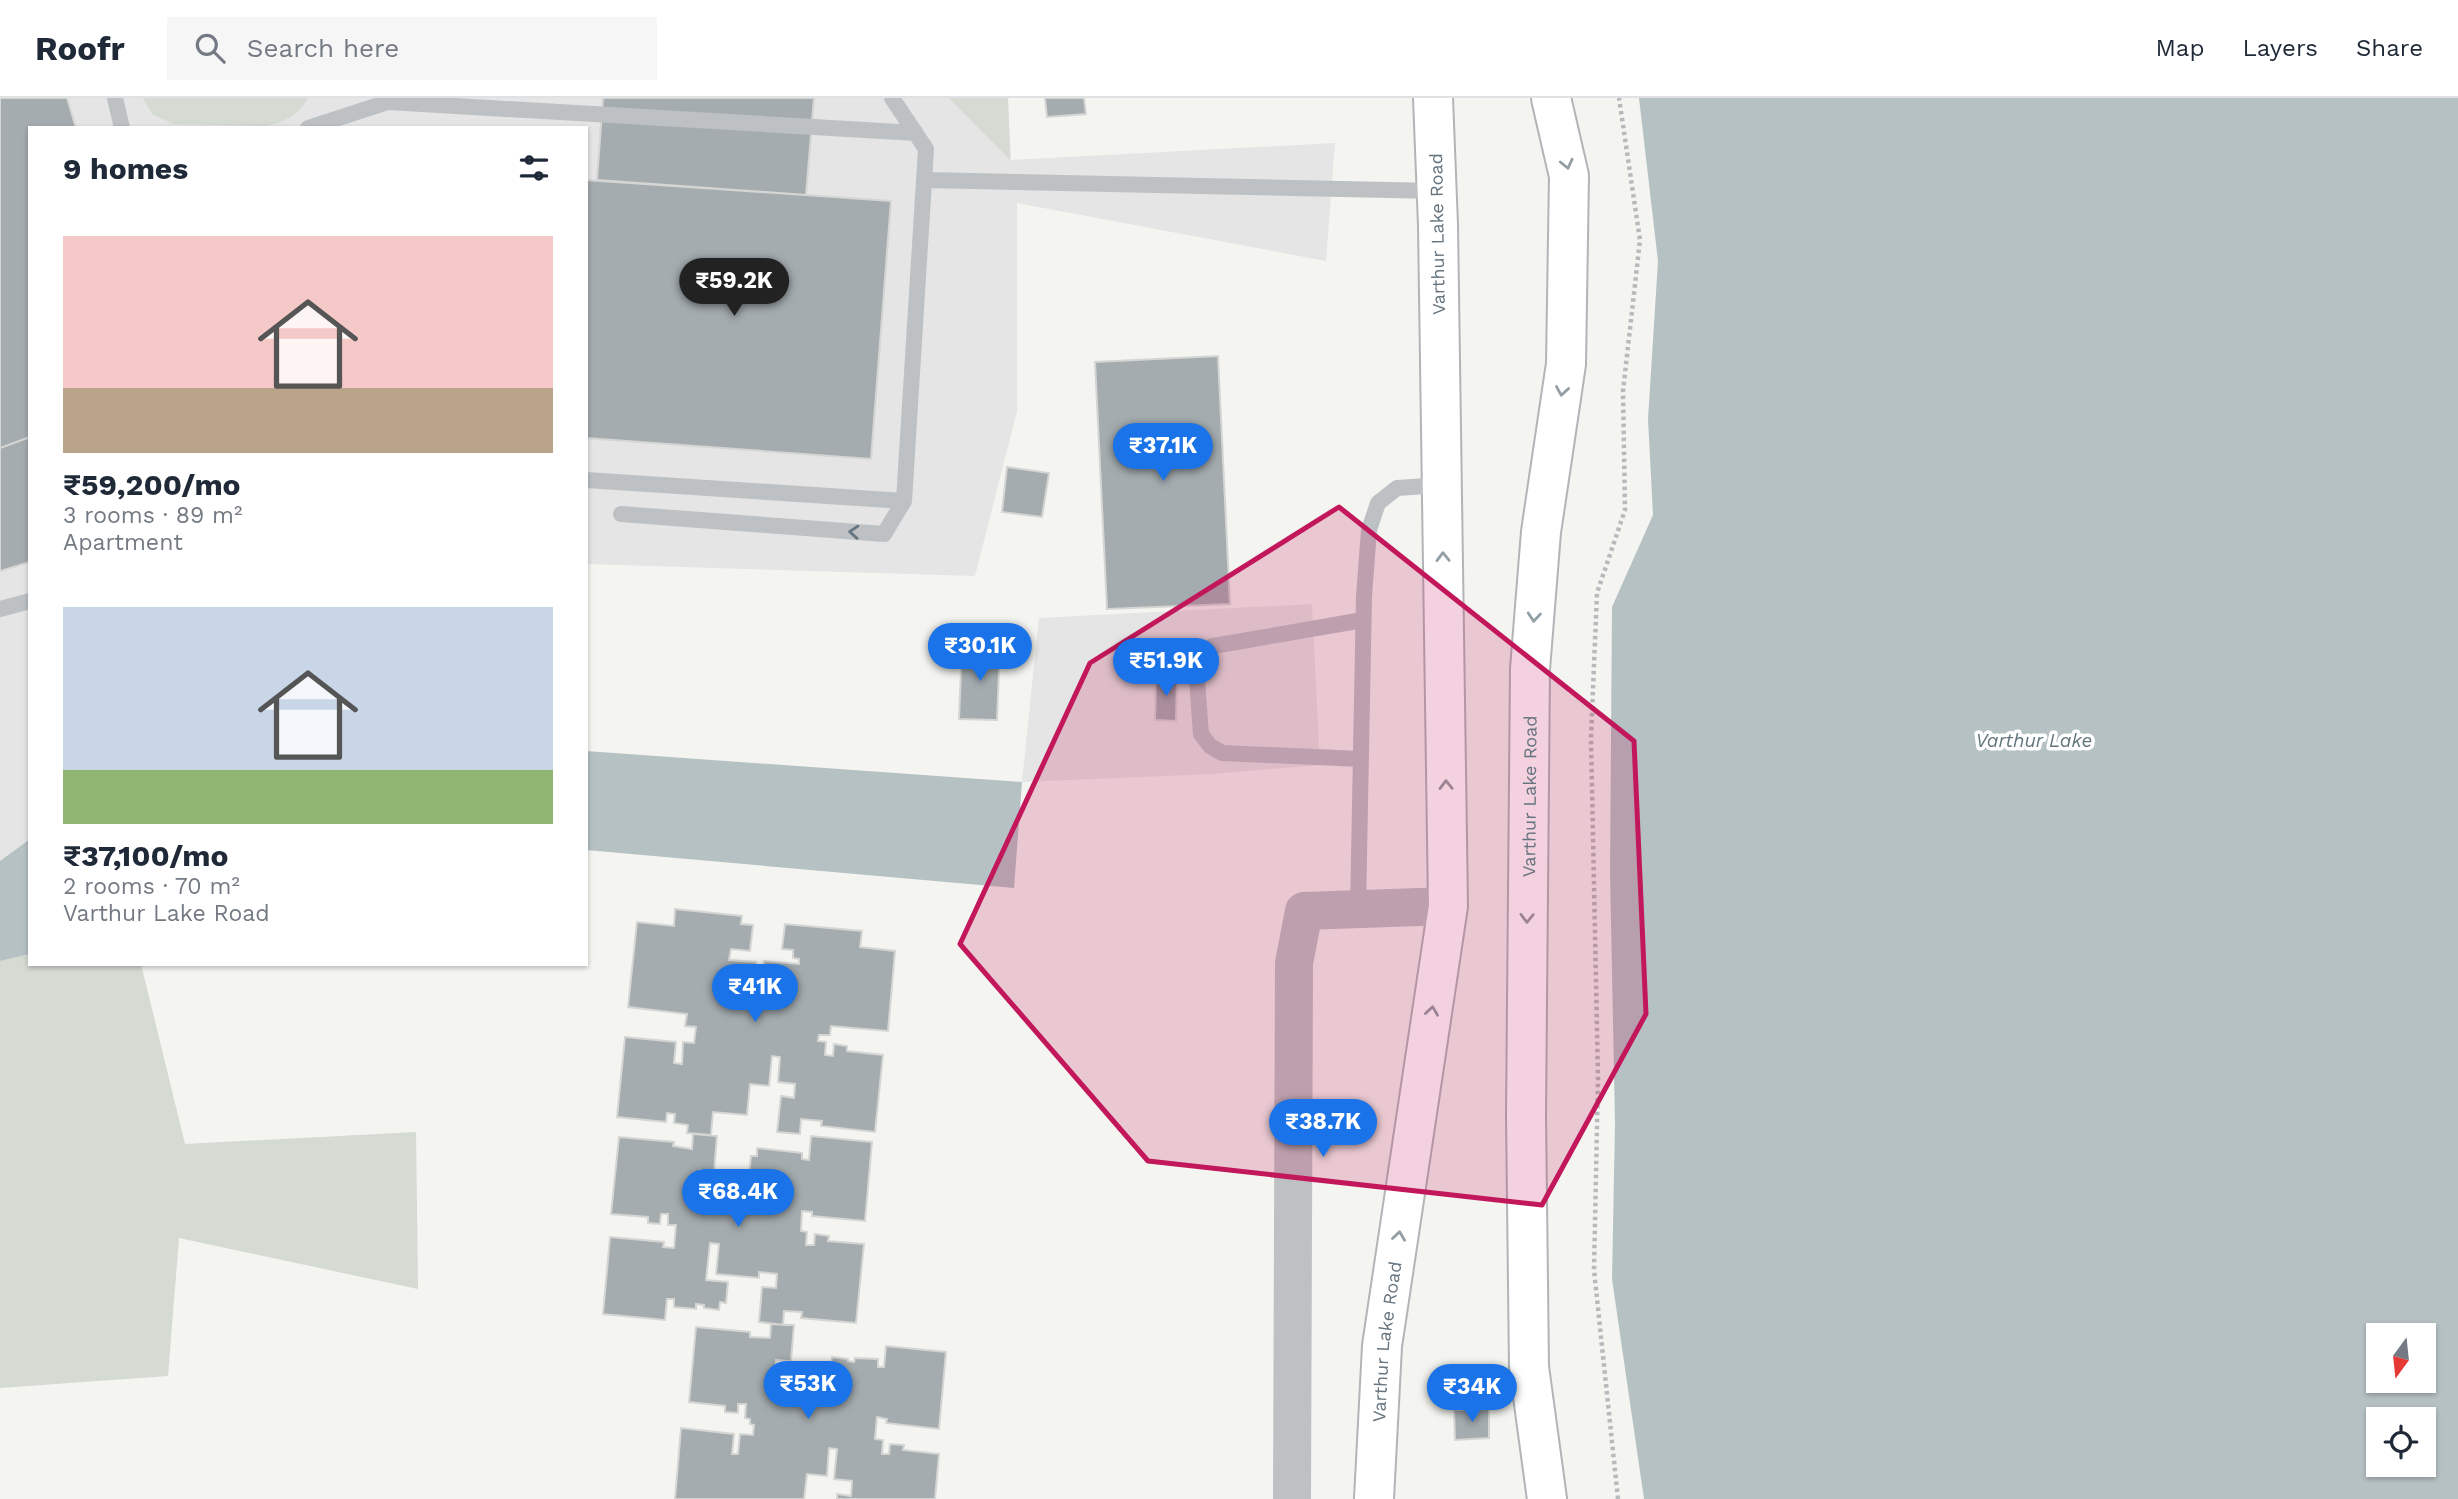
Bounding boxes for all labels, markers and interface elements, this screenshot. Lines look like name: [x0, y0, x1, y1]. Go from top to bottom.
search box: [167, 17, 657, 80]
text: Roofr: [35, 29, 125, 68]
icon: search: [191, 29, 229, 67]
text: Search here: [247, 33, 399, 63]
text: Map: [2156, 34, 2204, 62]
text: Layers: [2242, 34, 2318, 62]
text: Share: [2356, 34, 2423, 62]
icon: filters: [515, 149, 553, 187]
text: 9 homes: [63, 151, 188, 186]
street label: Varthur Lake Road: [1425, 153, 1449, 315]
one-way arrow: [1558, 158, 1573, 170]
pin: ₹59.2K: [677, 258, 791, 318]
text: ₹59.2K: [695, 267, 773, 294]
icon: home: [245, 281, 371, 407]
one-way arrow: [1555, 385, 1570, 397]
pin: ₹37.1K: [1106, 424, 1220, 483]
text: ₹37.1K: [1129, 432, 1197, 459]
text: ₹59,200/mo: [63, 467, 241, 502]
text: 3 rooms · 89 m²: [63, 502, 242, 529]
one-way arrow: [848, 525, 859, 540]
text: Apartment: [63, 529, 183, 556]
one-way arrow: [1435, 552, 1451, 562]
one-way arrow: [1527, 612, 1542, 623]
pin: ₹30.1K: [923, 624, 1037, 683]
text: ₹30.1K: [944, 632, 1016, 659]
pin: ₹51.9K: [1109, 638, 1223, 698]
text: ₹51.9K: [1129, 647, 1203, 674]
icon: home: [245, 652, 371, 778]
street label: Varthur Lake Road: [1518, 715, 1540, 877]
water label: Varthur Lake: [1976, 729, 2092, 752]
one-way arrow: [1438, 779, 1454, 790]
text: ₹37,100/mo: [63, 838, 228, 873]
text: 2 rooms · 70 m²: [63, 873, 240, 900]
text: Varthur Lake Road: [63, 900, 270, 927]
one-way arrow: [1520, 913, 1535, 924]
pin: ₹41K: [714, 964, 796, 1024]
text: ₹41K: [728, 973, 782, 1000]
one-way arrow: [1424, 1005, 1439, 1017]
pin: ₹38.7K: [1266, 1100, 1380, 1159]
text: ₹38.7K: [1285, 1108, 1361, 1135]
pin: ₹68.4K: [681, 1170, 795, 1229]
text: ₹68.4K: [698, 1178, 778, 1205]
one-way arrow: [1391, 1230, 1406, 1242]
street label: Varthur Lake Road: [1368, 1260, 1405, 1423]
north arrow: [2366, 1323, 2436, 1393]
map controls: [2366, 1323, 2436, 1477]
pin: ₹53K: [767, 1362, 849, 1421]
pin: ₹34K: [1431, 1364, 1513, 1424]
text: ₹53K: [780, 1370, 836, 1397]
text: ₹34K: [1443, 1373, 1501, 1400]
button: locate: [2366, 1407, 2436, 1477]

